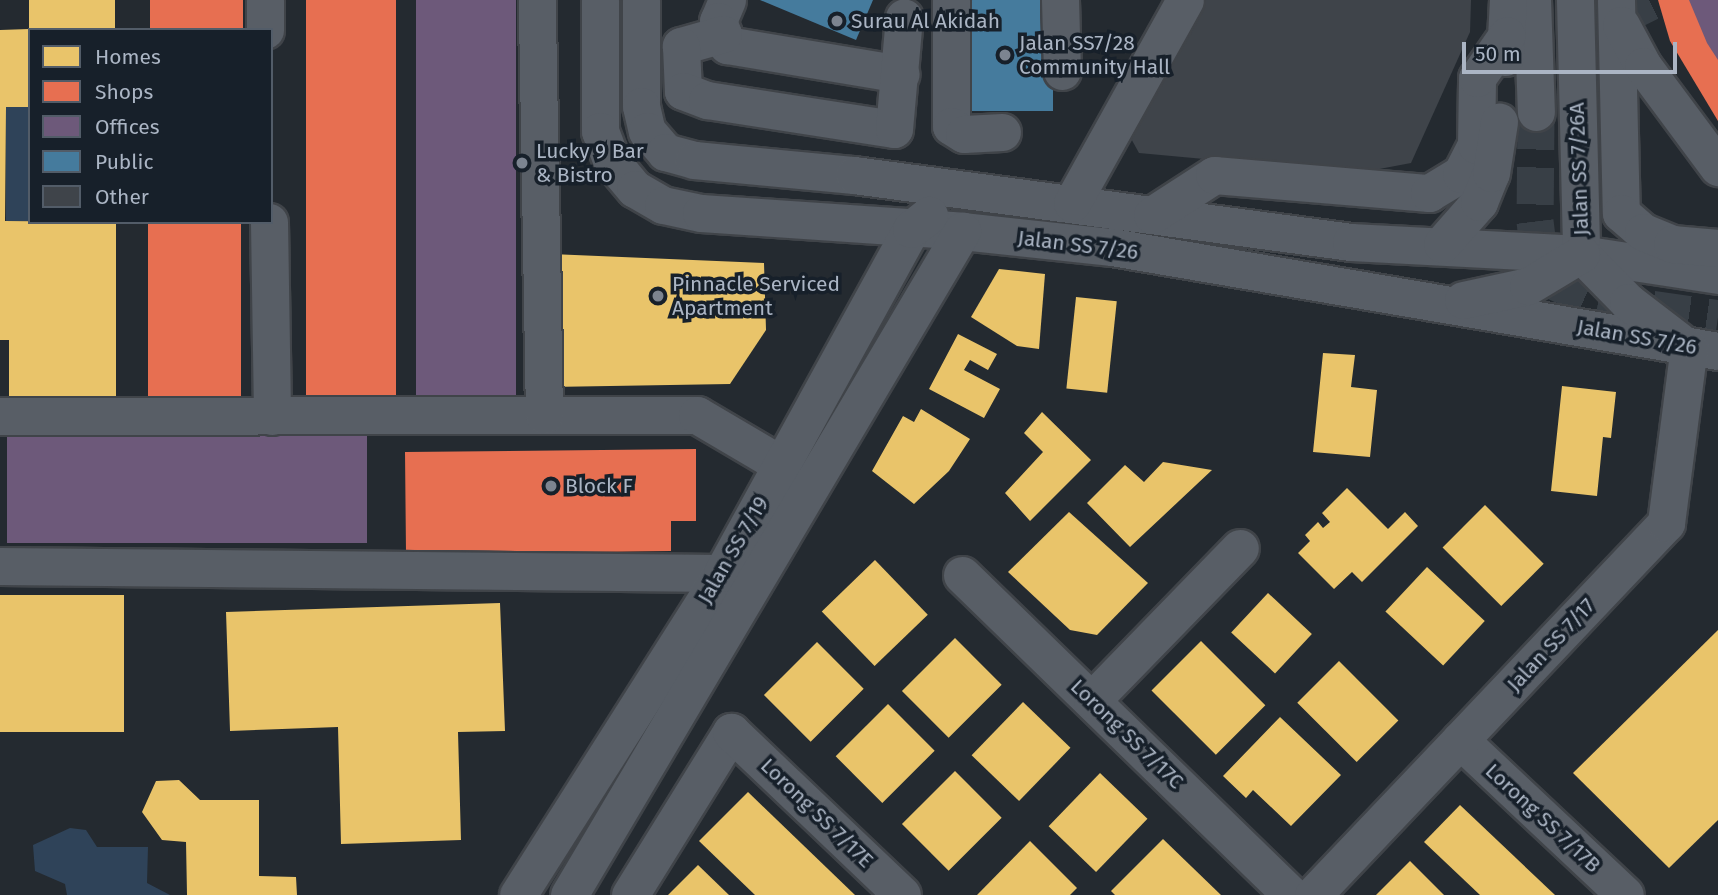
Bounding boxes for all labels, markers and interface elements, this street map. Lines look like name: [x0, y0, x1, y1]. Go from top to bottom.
place label: Surau Al Akidah: [851, 8, 1000, 34]
marker: Surau Al Akidah: [829, 13, 845, 29]
legend: [28, 28, 273, 224]
scale bar: [1466, 28, 1681, 72]
place label: Jalan SS7/28 Community Hall: [1019, 30, 1170, 80]
text: 50 m: [1475, 41, 1521, 67]
text: Homes: [95, 44, 161, 70]
marker: Jalan SS7/28 Community Hall: [997, 47, 1013, 63]
text: Shops: [95, 79, 153, 105]
street label: Jalan SS 7/26A: [1564, 102, 1594, 236]
text: Offices: [95, 114, 160, 140]
place label: Lucky 9 Bar & Bistro: [536, 138, 644, 188]
text: Public: [95, 149, 153, 175]
marker: Lucky 9 Bar & Bistro: [514, 155, 530, 171]
text: Other: [95, 184, 149, 210]
street label: Jalan SS 7/26: [1016, 225, 1140, 265]
place label: Pinnacle Serviced Apartment: [672, 271, 840, 321]
marker: Pinnacle Serviced Apartment: [650, 288, 666, 304]
street label: Jalan SS 7/26: [1575, 314, 1699, 360]
place label: Block F: [565, 473, 633, 499]
marker: Block F: [543, 478, 559, 494]
street label: Jalan SS 7/19: [692, 492, 774, 608]
street label: Jalan SS 7/17: [1502, 593, 1600, 697]
street label: Lorong SS 7/17C: [1065, 674, 1189, 794]
street label: Lorong SS 7/17E: [755, 753, 879, 873]
street label: Lorong SS 7/17B: [1480, 758, 1606, 878]

